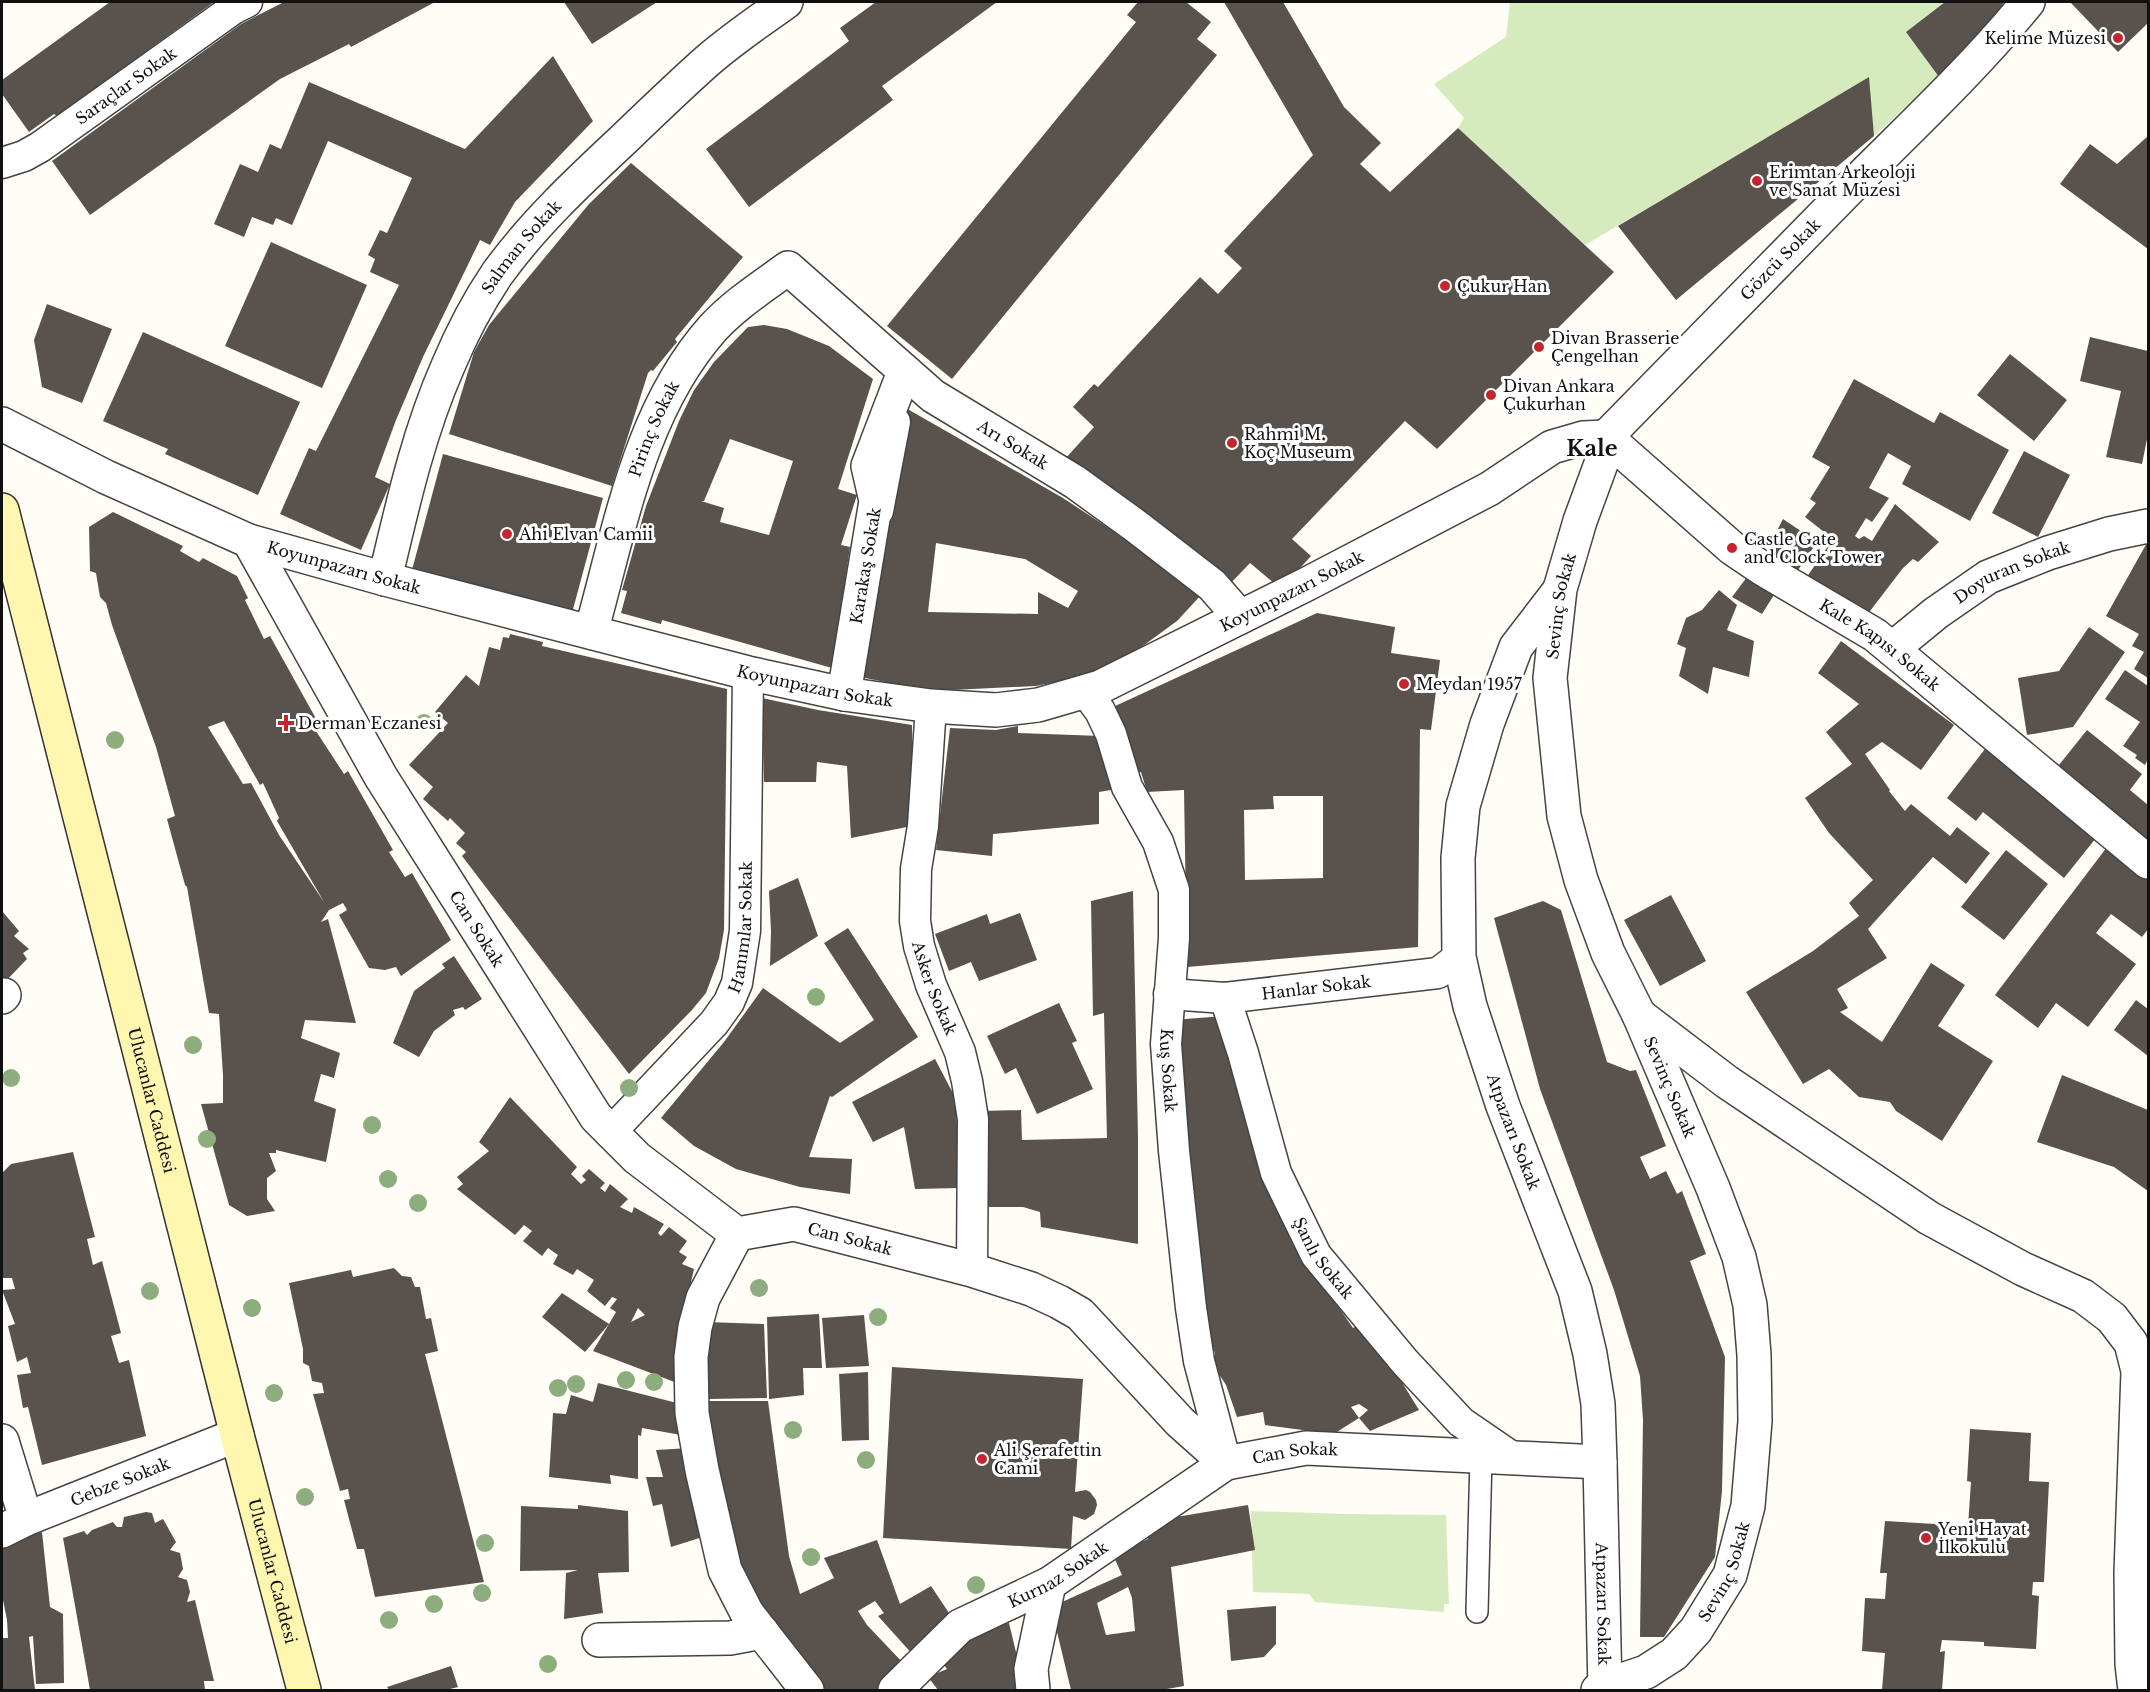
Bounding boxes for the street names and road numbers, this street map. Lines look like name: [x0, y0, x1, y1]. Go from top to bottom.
street label: Saraçlar Sokak: [71, 43, 180, 129]
street label: Salman Sokak: [477, 196, 565, 297]
street label: Gözcü Sokak: [1736, 214, 1825, 304]
street label: Pirinç Sokak: [624, 377, 683, 480]
street label: Arı Sokak: [973, 415, 1052, 474]
street label: Karakaş Sokak: [846, 506, 885, 626]
street label: Koyunpazarı Sokak: [265, 537, 423, 598]
street label: Doyuran Sokak: [1950, 537, 2073, 608]
street label: Koyunpazarı Sokak: [1216, 546, 1367, 636]
street label: Sevinç Sokak: [1542, 550, 1580, 660]
street label: Kale Kapısı Sokak: [1816, 595, 1945, 695]
street label: Koyunpazarı Sokak: [735, 661, 895, 711]
street label: Hanımlar Sokak: [724, 861, 756, 996]
street label: Can Sokak: [445, 887, 509, 971]
street label: Asker Sokak: [908, 938, 962, 1038]
street label: Hanlar Sokak: [1260, 971, 1372, 1004]
street label: Ulucanlar Caddesi: [124, 1025, 180, 1176]
street label: Kuş Sokak: [1156, 1028, 1181, 1113]
street label: Sevinç Sokak: [1640, 1033, 1700, 1141]
street label: Atpazarı Sokak: [1483, 1070, 1545, 1193]
street label: Şanlı Sokak: [1289, 1214, 1358, 1303]
street label: Can Sokak: [806, 1218, 895, 1259]
street label: Can Sokak: [1250, 1438, 1339, 1468]
street label: Gebze Sokak: [67, 1453, 173, 1510]
street label: Ulucanlar Caddesi: [244, 1496, 302, 1646]
street label: Sevinç Sokak: [1694, 1519, 1754, 1625]
street label: Kurnaz Sokak: [1005, 1537, 1112, 1612]
street label: Atpazarı Sokak: [1592, 1541, 1614, 1666]

